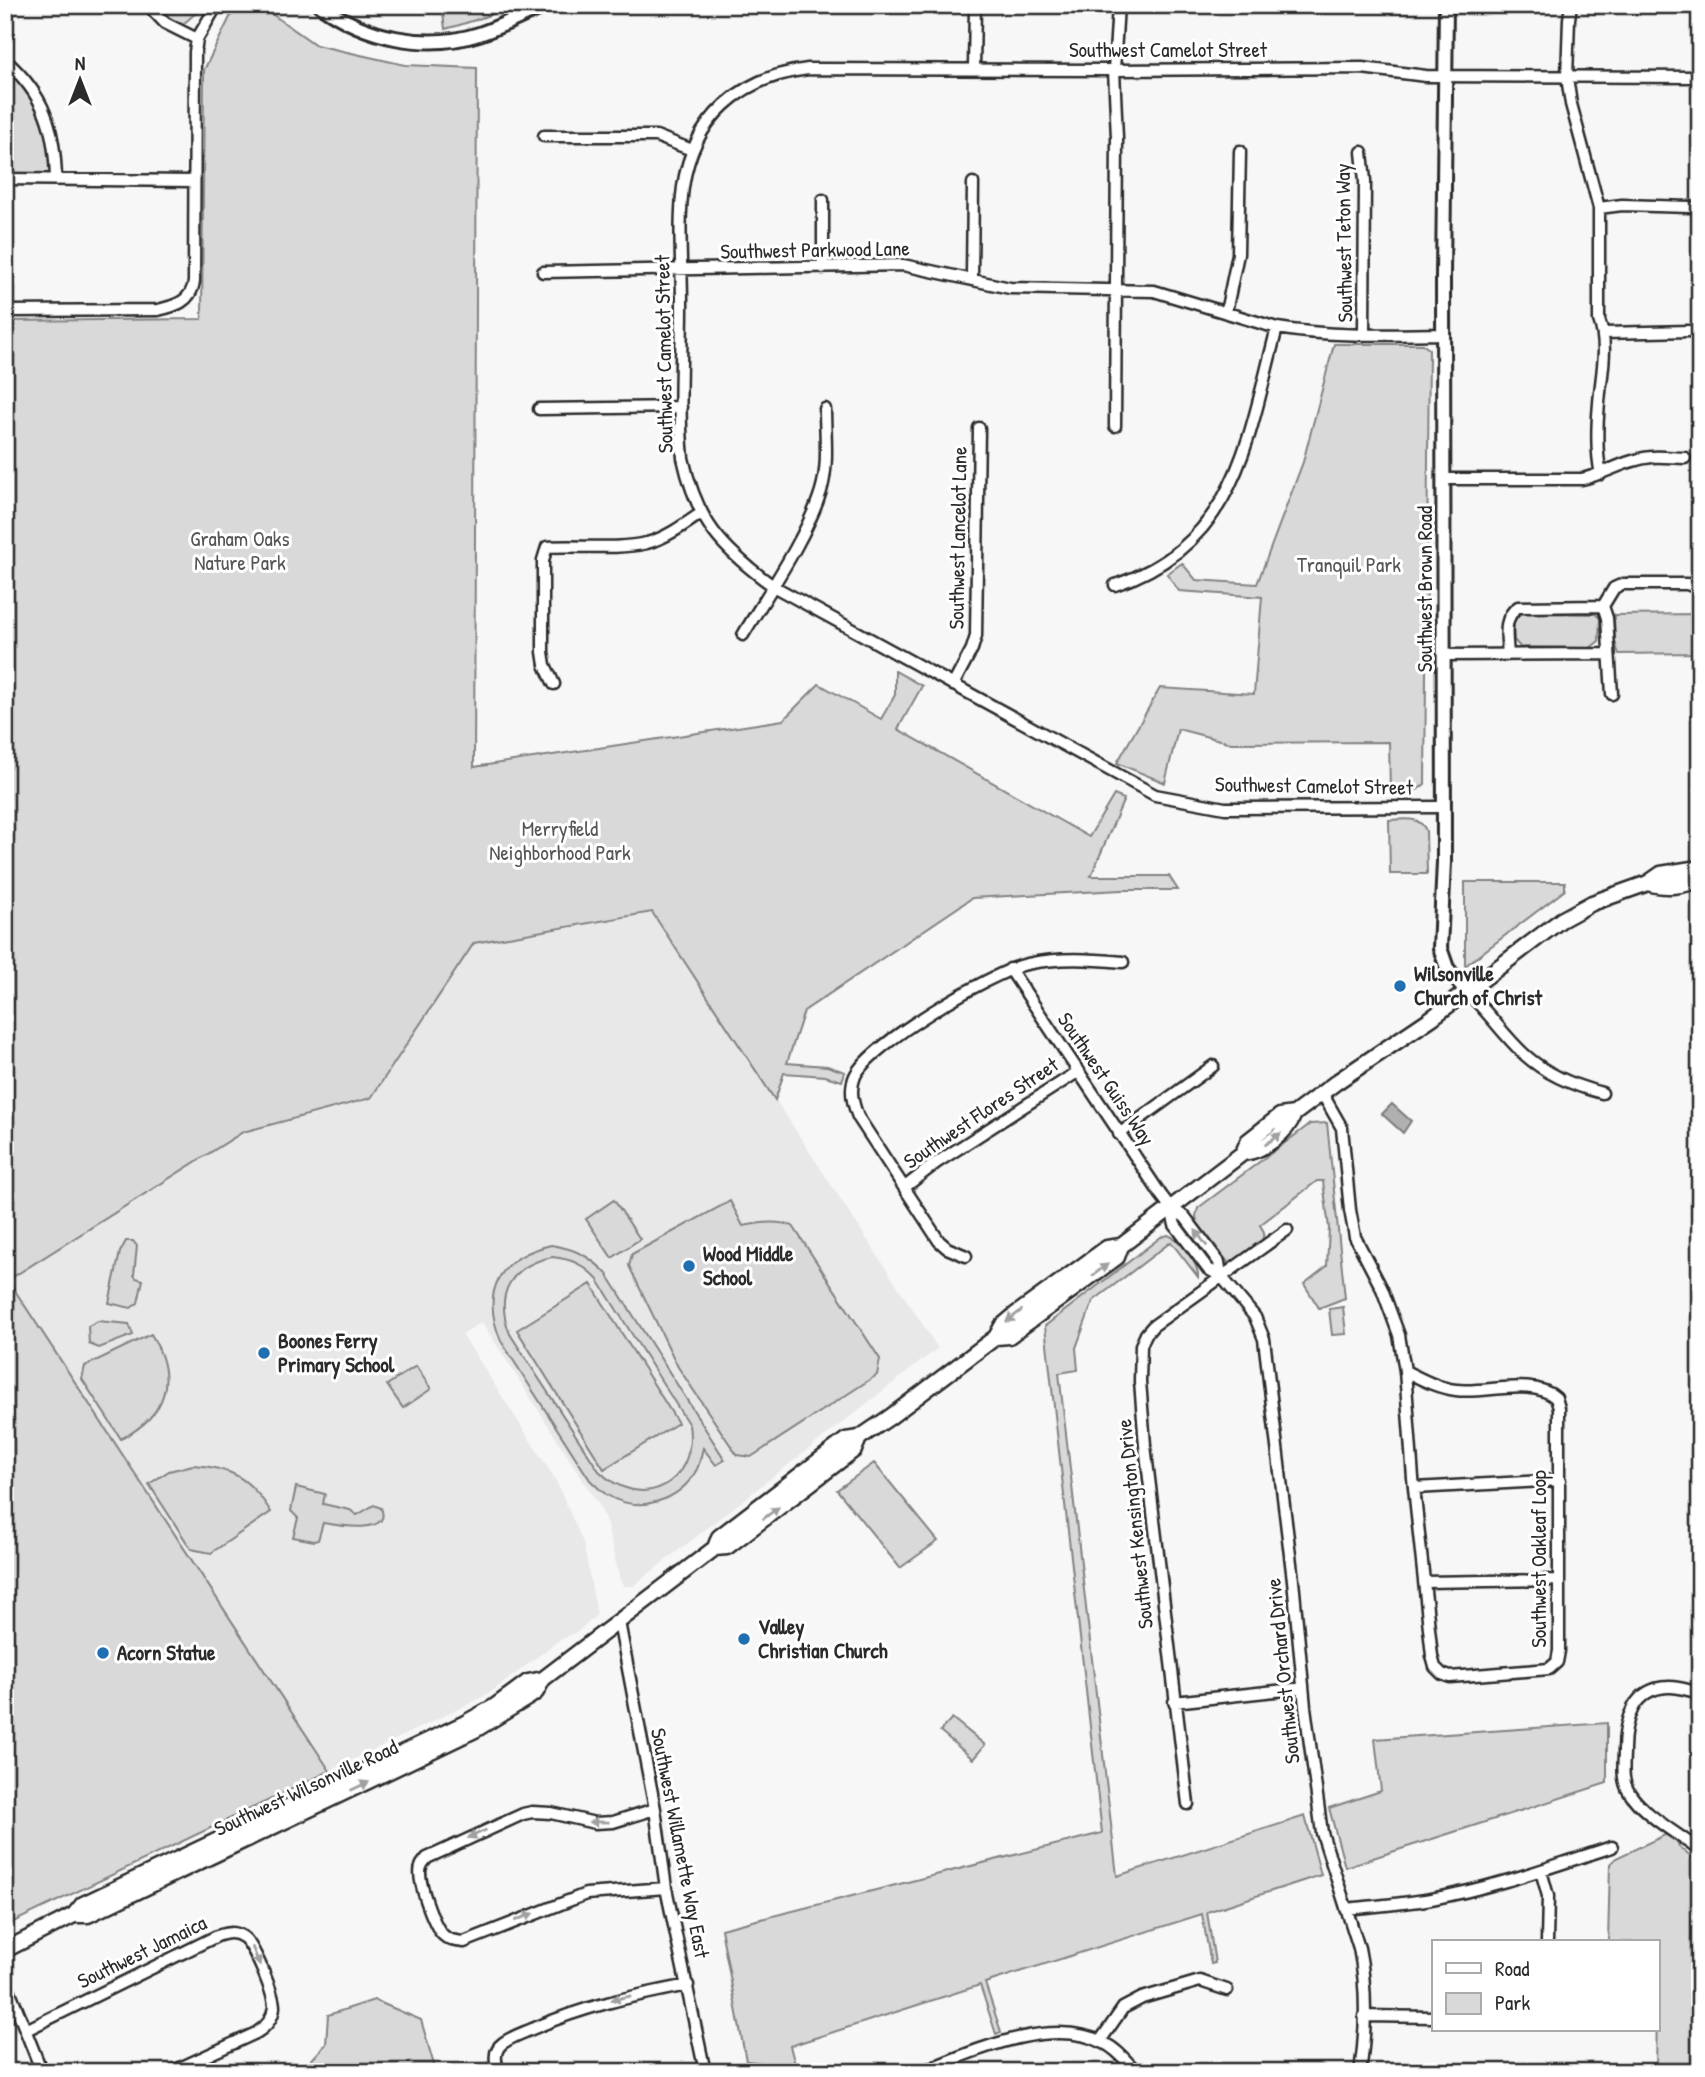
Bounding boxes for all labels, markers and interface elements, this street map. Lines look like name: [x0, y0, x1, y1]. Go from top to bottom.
street label: Southwest Camelot Street: [1069, 35, 1268, 64]
north arrow: [46, 46, 116, 116]
text: N: [75, 50, 85, 76]
street label: Southwest Teton Way: [1328, 163, 1359, 323]
street label: Southwest Parkwood Lane: [720, 233, 910, 266]
street label: Southwest Camelot Street: [647, 254, 680, 453]
street label: Southwest Lancelot Lane: [941, 446, 974, 630]
street label: Southwest Brown Road: [1410, 506, 1439, 672]
park label: Graham Oaks Nature Park: [190, 524, 290, 577]
park label: Tranquil Park: [1297, 550, 1401, 579]
street label: Southwest Camelot Street: [1215, 769, 1414, 802]
park label: Merryfield Neighborhood Park: [489, 814, 631, 867]
place label: Wilsonville Church of Christ: [1414, 959, 1543, 1012]
marker: Wilsonville Church of Christ: [1392, 978, 1408, 994]
street label: Southwest Guiss Way: [1051, 1006, 1162, 1151]
street label: Southwest Flores Street: [898, 1050, 1064, 1175]
one-way arrow: [1263, 1131, 1281, 1146]
one-way arrow: [1194, 1229, 1208, 1247]
place label: Wood Middle School: [703, 1239, 794, 1292]
marker: Wood Middle School: [681, 1258, 697, 1274]
one-way arrow: [1091, 1263, 1109, 1277]
one-way arrow: [1006, 1309, 1024, 1324]
place label: Boones Ferry Primary School: [278, 1326, 395, 1380]
marker: Boones Ferry Primary School: [256, 1345, 272, 1361]
street label: Southwest Kensington Drive: [1109, 1418, 1160, 1630]
street label: Southwest Oakleaf Loop: [1524, 1470, 1553, 1648]
one-way arrow: [762, 1506, 780, 1521]
street label: Southwest Orchard Drive: [1258, 1577, 1307, 1765]
place label: Valley Christian Church: [758, 1612, 888, 1665]
marker: Valley Christian Church: [736, 1631, 752, 1647]
place label: Acorn Statue: [117, 1638, 216, 1667]
marker: Acorn Statue: [95, 1645, 111, 1661]
street label: Southwest Willamette Way East: [644, 1725, 717, 1961]
street label: Southwest Wilsonville Road: [209, 1732, 402, 1843]
one-way arrow: [350, 1780, 370, 1791]
one-way arrow: [587, 1816, 609, 1828]
one-way arrow: [467, 1829, 488, 1840]
street label: Southwest Jamaica: [72, 1908, 211, 1995]
one-way arrow: [514, 1912, 535, 1923]
legend: [1432, 1940, 1660, 2032]
one-way arrow: [250, 1946, 261, 1967]
text: Road: [1495, 1954, 1529, 1983]
text: Park: [1495, 1988, 1530, 2017]
one-way arrow: [610, 1993, 632, 2004]

